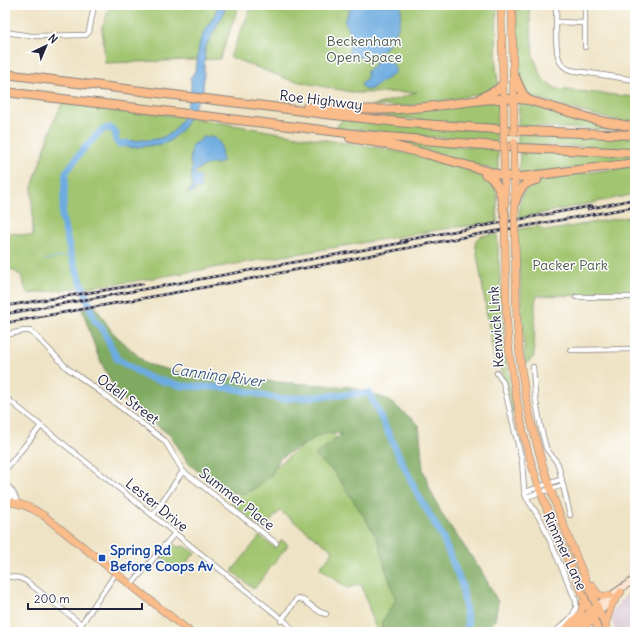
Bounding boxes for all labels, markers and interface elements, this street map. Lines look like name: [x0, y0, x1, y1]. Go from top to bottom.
north arrow: [26, 26, 66, 66]
text: N: [45, 31, 61, 46]
park label: Beckenham Open Space: [326, 32, 402, 66]
street label: Roe Highway: [279, 86, 363, 114]
park label: Packer Park: [532, 256, 608, 274]
street label: Kenwick Link: [484, 286, 508, 368]
water label: Canning River: [169, 359, 267, 391]
street label: Odell Street: [93, 370, 163, 428]
street label: Summer Place: [196, 464, 278, 534]
street label: Lester Drive: [122, 474, 192, 536]
street label: Rimmer Lane: [539, 509, 591, 593]
place label: Spring Rd Before Coops Av: [110, 541, 214, 575]
marker: Spring Rd Before Coops Av: [97, 553, 107, 563]
scale bar: [28, 585, 142, 611]
text: 200 m: [34, 591, 70, 606]

